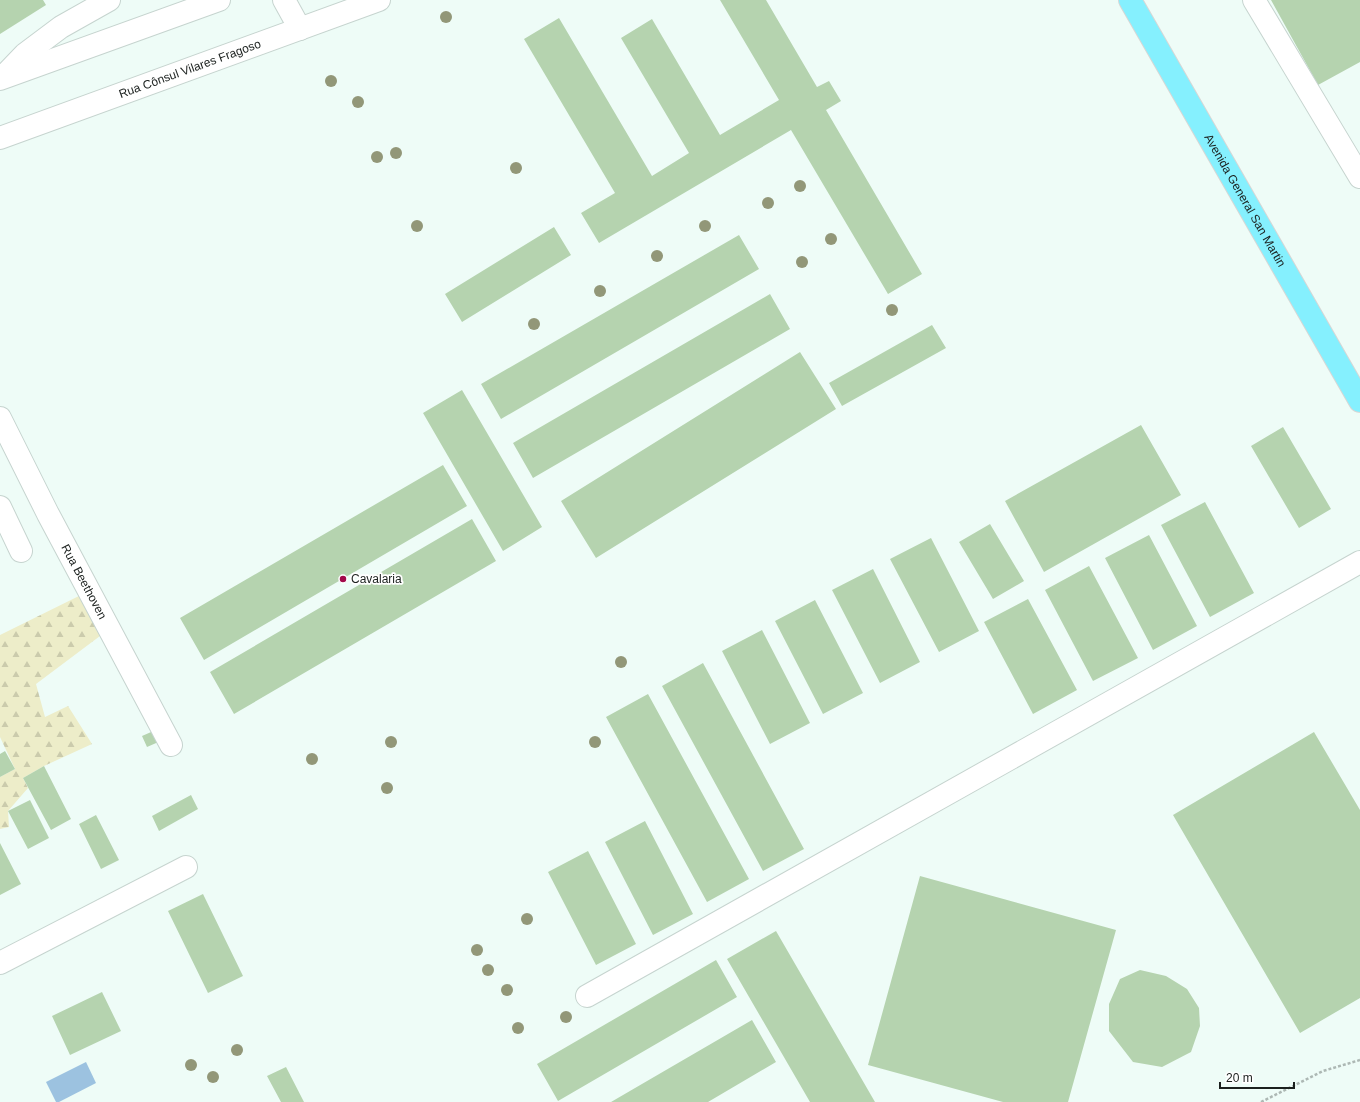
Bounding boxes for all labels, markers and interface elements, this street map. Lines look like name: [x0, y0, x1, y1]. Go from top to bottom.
street label: Rua Cônsul Vilares Fragoso: [117, 37, 263, 101]
street label: Avenida General San Martin: [1201, 131, 1289, 269]
street label: Rua Beethoven: [58, 542, 110, 622]
place label: Cavalaria: [351, 572, 402, 586]
marker: Cavalaria: [338, 574, 348, 584]
scale bar: [1220, 1064, 1294, 1090]
text: 20 m: [1226, 1071, 1253, 1085]

